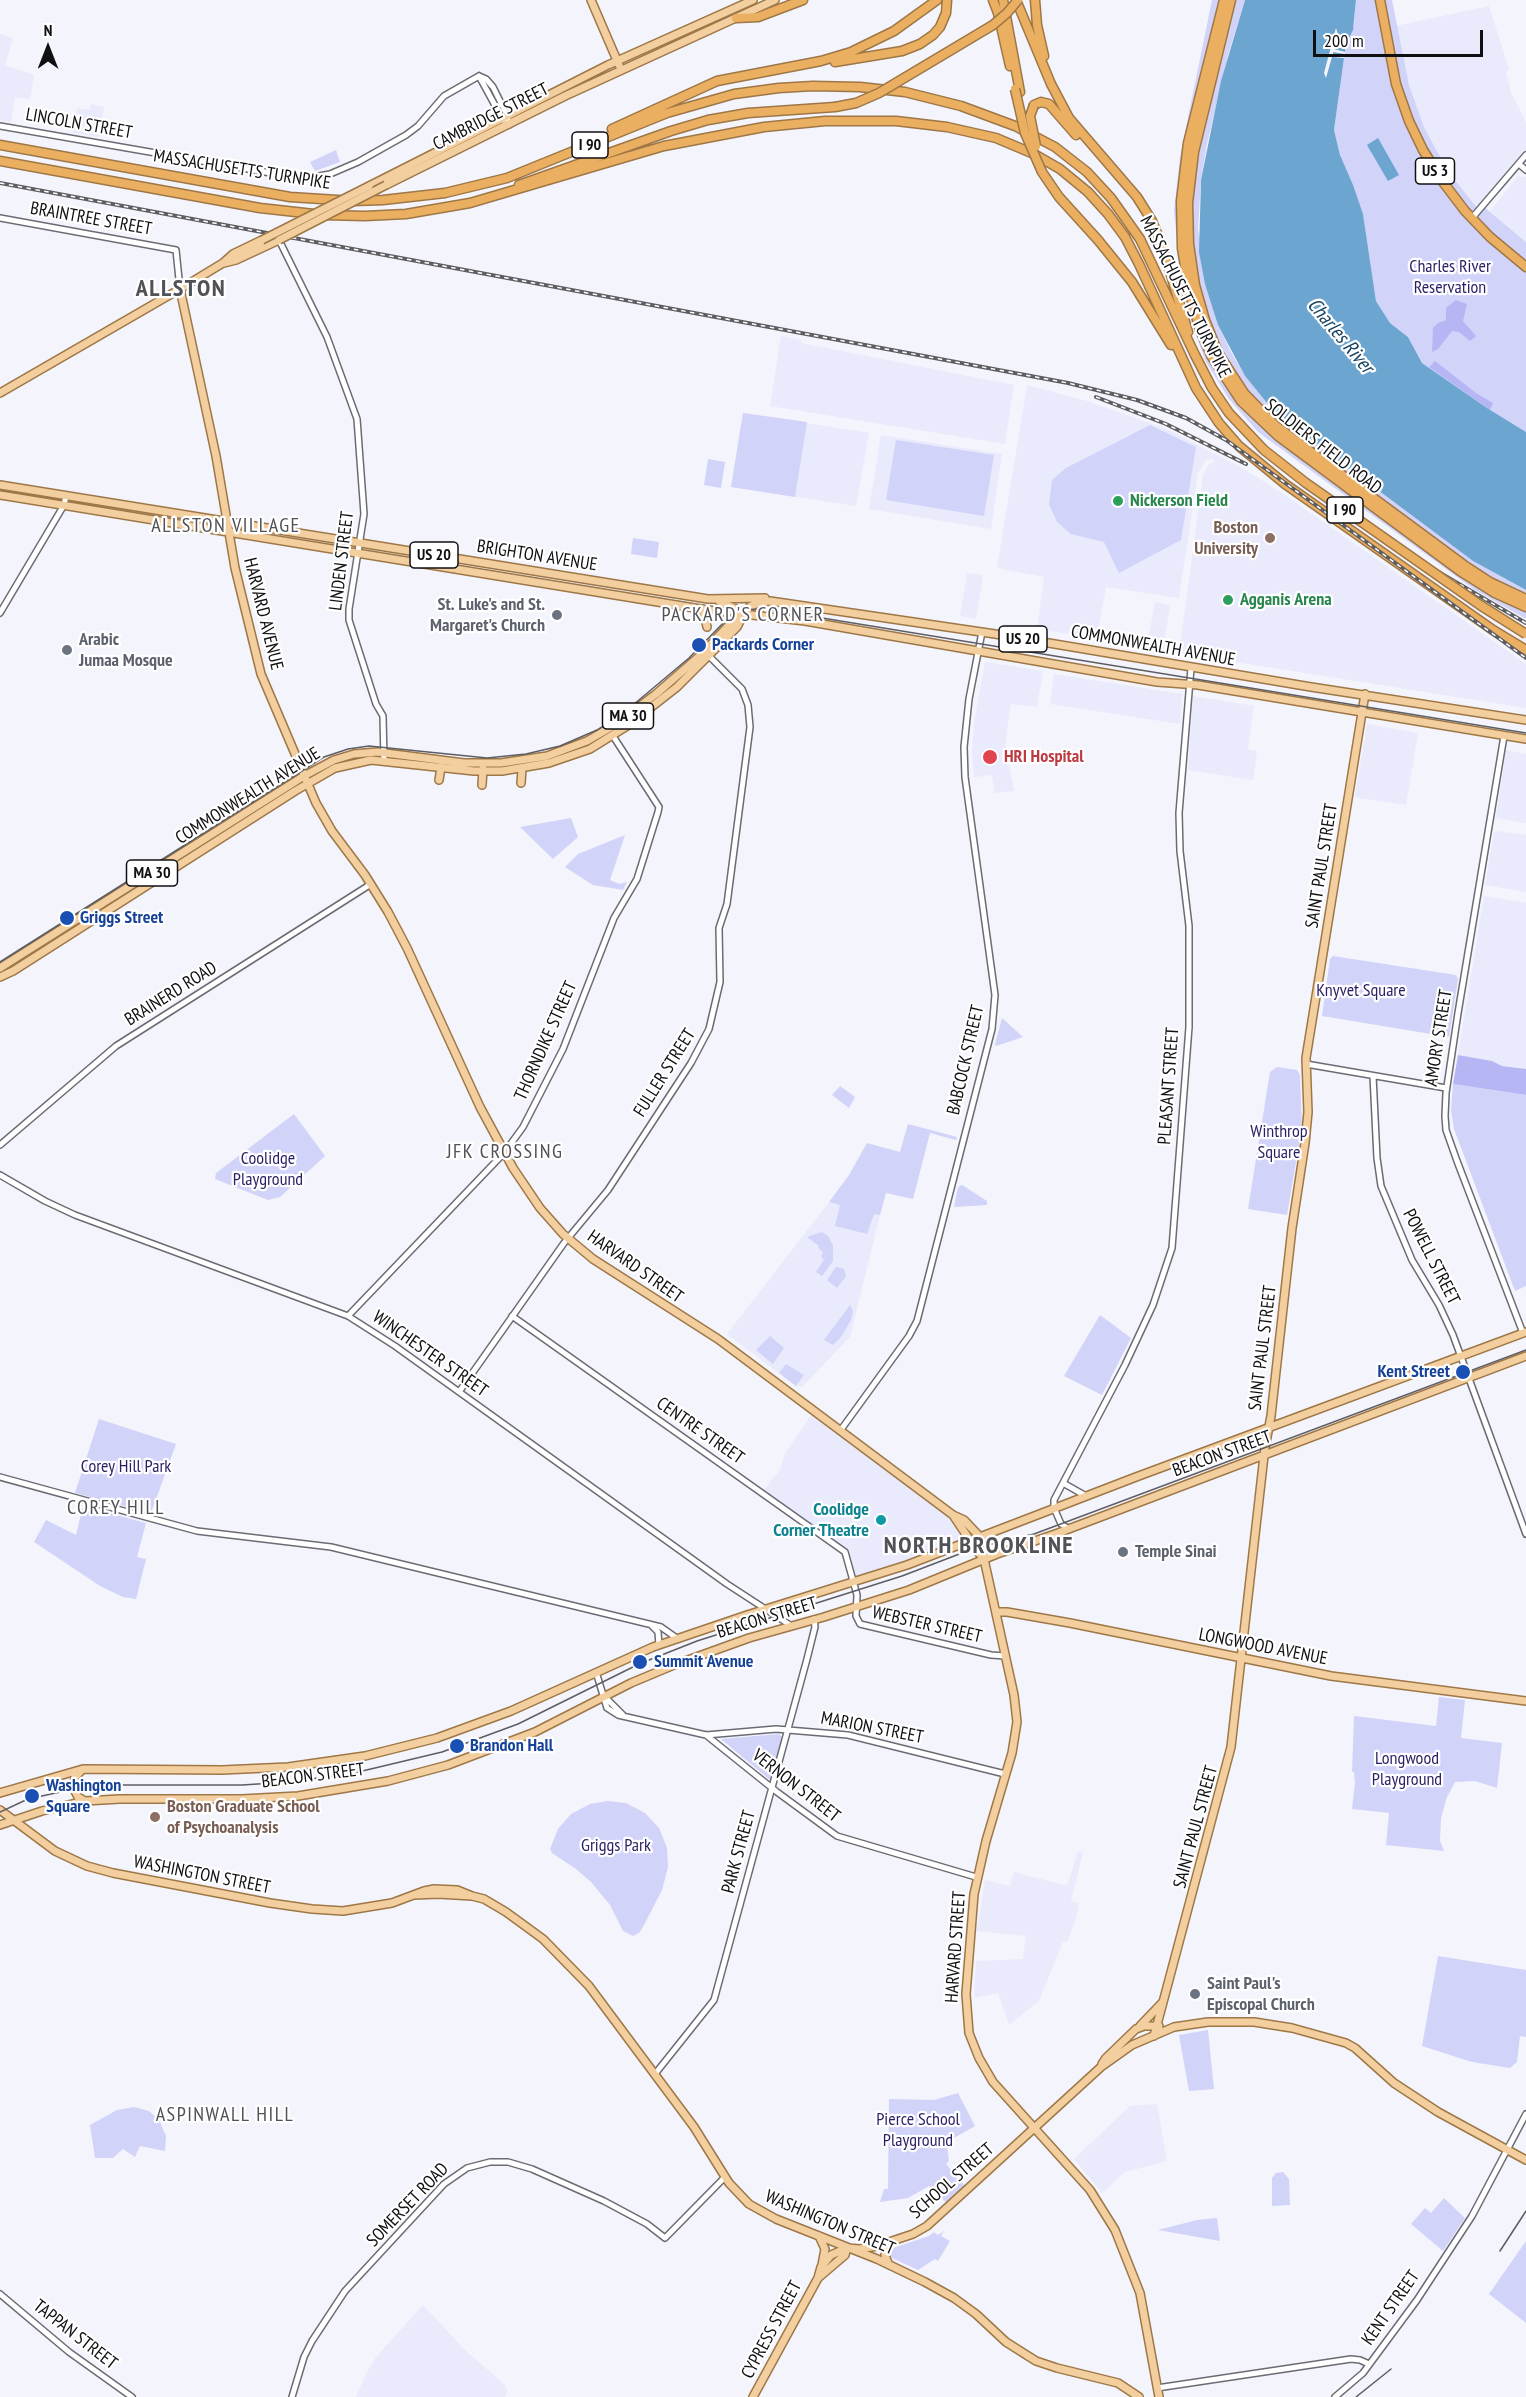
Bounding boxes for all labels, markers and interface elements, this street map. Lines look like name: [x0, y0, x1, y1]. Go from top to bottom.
north arrow: [18, 18, 78, 78]
scale bar: [1316, 18, 1486, 56]
text: N: [44, 20, 52, 40]
text: 200 m: [1324, 29, 1364, 52]
street label: CAMBRIDGE STREET: [430, 79, 552, 155]
street label: LINCOLN STREET: [24, 104, 134, 144]
road number: I 90: [572, 132, 608, 158]
street label: MASSACHUSETTS TURNPIKE: [152, 145, 332, 195]
road number: US 3: [1416, 158, 1454, 184]
street label: BRAINTREE STREET: [29, 198, 153, 240]
street label: MASSACHUSETTS TURNPIKE: [1135, 212, 1235, 382]
park label: Charles River Reservation: [1409, 256, 1491, 298]
district label: ALLSTON: [136, 275, 226, 303]
water label: Charles River: [1302, 294, 1378, 378]
street label: SOLDIERS FIELD ROAD: [1260, 395, 1386, 499]
place label: Nickerson Field: [1130, 490, 1228, 512]
marker: Nickerson Field: [1111, 494, 1125, 508]
road number: I 90: [1327, 497, 1363, 523]
street label: LINDEN STREET: [325, 510, 359, 612]
district label: ALLSTON VILLAGE: [151, 514, 301, 538]
place label: Boston University: [1194, 517, 1258, 560]
marker: Boston University: [1263, 531, 1277, 545]
street label: BRIGHTON AVENUE: [475, 536, 599, 576]
road number: US 20: [410, 542, 458, 568]
street label: HARVARD AVENUE: [239, 556, 287, 672]
place label: Agganis Arena: [1240, 589, 1332, 611]
marker: Agganis Arena: [1221, 593, 1235, 607]
place label: St. Luke's and St. Margaret's Church: [430, 594, 545, 636]
district label: PACKARD'S CORNER: [661, 603, 825, 627]
marker: St. Luke's and St. Margaret's Church: [550, 608, 564, 622]
street label: COMMONWEALTH AVENUE: [1069, 621, 1237, 671]
road number: US 20: [999, 626, 1047, 652]
place label: Arabic Jumaa Mosque: [79, 629, 173, 672]
place label: Packards Corner: [712, 634, 814, 656]
marker: Packards Corner: [690, 636, 708, 654]
marker: Arabic Jumaa Mosque: [60, 643, 74, 657]
road number: MA 30: [602, 703, 654, 729]
street label: COMMONWEALTH AVENUE: [172, 743, 324, 849]
place label: HRI Hospital: [1004, 746, 1084, 768]
marker: HRI Hospital: [981, 748, 999, 766]
street label: SAINT PAUL STREET: [1301, 802, 1343, 930]
road number: MA 30: [126, 860, 178, 886]
place label: Griggs Street: [80, 907, 163, 929]
marker: Griggs Street: [58, 909, 76, 927]
street label: BRAINERD ROAD: [121, 957, 221, 1031]
street label: THORNDIKE STREET: [510, 978, 582, 1104]
park label: Knyvet Square: [1316, 980, 1406, 1002]
street label: AMORY STREET: [1421, 988, 1457, 1088]
street label: BABCOCK STREET: [943, 1003, 989, 1117]
street label: FULLER STREET: [629, 1025, 701, 1121]
street label: PLEASANT STREET: [1154, 1027, 1184, 1145]
park label: Winthrop Square: [1250, 1121, 1308, 1164]
district label: JFK CROSSING: [447, 1140, 563, 1164]
park label: Coolidge Playground: [233, 1148, 303, 1190]
street label: POWELL STREET: [1398, 1206, 1464, 1308]
street label: HARVARD STREET: [583, 1226, 687, 1308]
street label: SAINT PAUL STREET: [1245, 1284, 1281, 1412]
street label: WINCHESTER STREET: [368, 1306, 492, 1402]
place label: Kent Street: [1378, 1361, 1450, 1383]
marker: Kent Street: [1454, 1363, 1472, 1381]
street label: CENTRE STREET: [652, 1393, 748, 1469]
street label: BEACON STREET: [1170, 1426, 1274, 1482]
park label: Corey Hill Park: [81, 1456, 171, 1478]
district label: COREY HILL: [67, 1496, 165, 1520]
place label: Coolidge Corner Theatre: [773, 1499, 869, 1541]
marker: Coolidge Corner Theatre: [874, 1513, 888, 1527]
district label: NORTH BROOKLINE: [884, 1532, 1074, 1560]
place label: Temple Sinai: [1135, 1541, 1217, 1563]
marker: Temple Sinai: [1116, 1545, 1130, 1559]
street label: BEACON STREET: [714, 1593, 820, 1643]
street label: WEBSTER STREET: [870, 1602, 984, 1648]
street label: LONGWOOD AVENUE: [1197, 1624, 1329, 1670]
place label: Summit Avenue: [654, 1651, 754, 1673]
marker: Summit Avenue: [631, 1653, 649, 1671]
street label: MARION STREET: [819, 1707, 925, 1749]
place label: Brandon Hall: [470, 1735, 553, 1757]
marker: Brandon Hall: [448, 1737, 466, 1755]
street label: VERNON STREET: [748, 1745, 844, 1827]
park label: Longwood Playground: [1372, 1748, 1442, 1790]
street label: BEACON STREET: [260, 1759, 366, 1793]
street label: SAINT PAUL STREET: [1169, 1763, 1223, 1891]
place label: Washington Square: [46, 1775, 121, 1818]
marker: Washington Square: [23, 1787, 41, 1805]
place label: Boston Graduate School of Psychoanalysis: [167, 1796, 320, 1838]
street label: PARK STREET: [718, 1808, 760, 1896]
marker: Boston Graduate School of Psychoanalysis: [148, 1810, 162, 1824]
park label: Griggs Park: [581, 1835, 651, 1857]
street label: WASHINGTON STREET: [132, 1851, 272, 1899]
street label: HARVARD STREET: [941, 1890, 971, 2004]
place label: Saint Paul's Episcopal Church: [1207, 1973, 1315, 2016]
marker: Saint Paul's Episcopal Church: [1188, 1987, 1202, 2001]
district label: ASPINWALL HILL: [156, 2103, 294, 2127]
park label: Pierce School Playground: [876, 2109, 960, 2152]
street label: SCHOOL STREET: [905, 2139, 999, 2223]
street label: SOMERSET ROAD: [363, 2159, 453, 2251]
street label: WASHINGTON STREET: [762, 2186, 898, 2260]
street label: KENT STREET: [1357, 2267, 1425, 2349]
street label: CYPRESS STREET: [737, 2277, 807, 2383]
street label: TAPPAN STREET: [29, 2295, 121, 2375]

